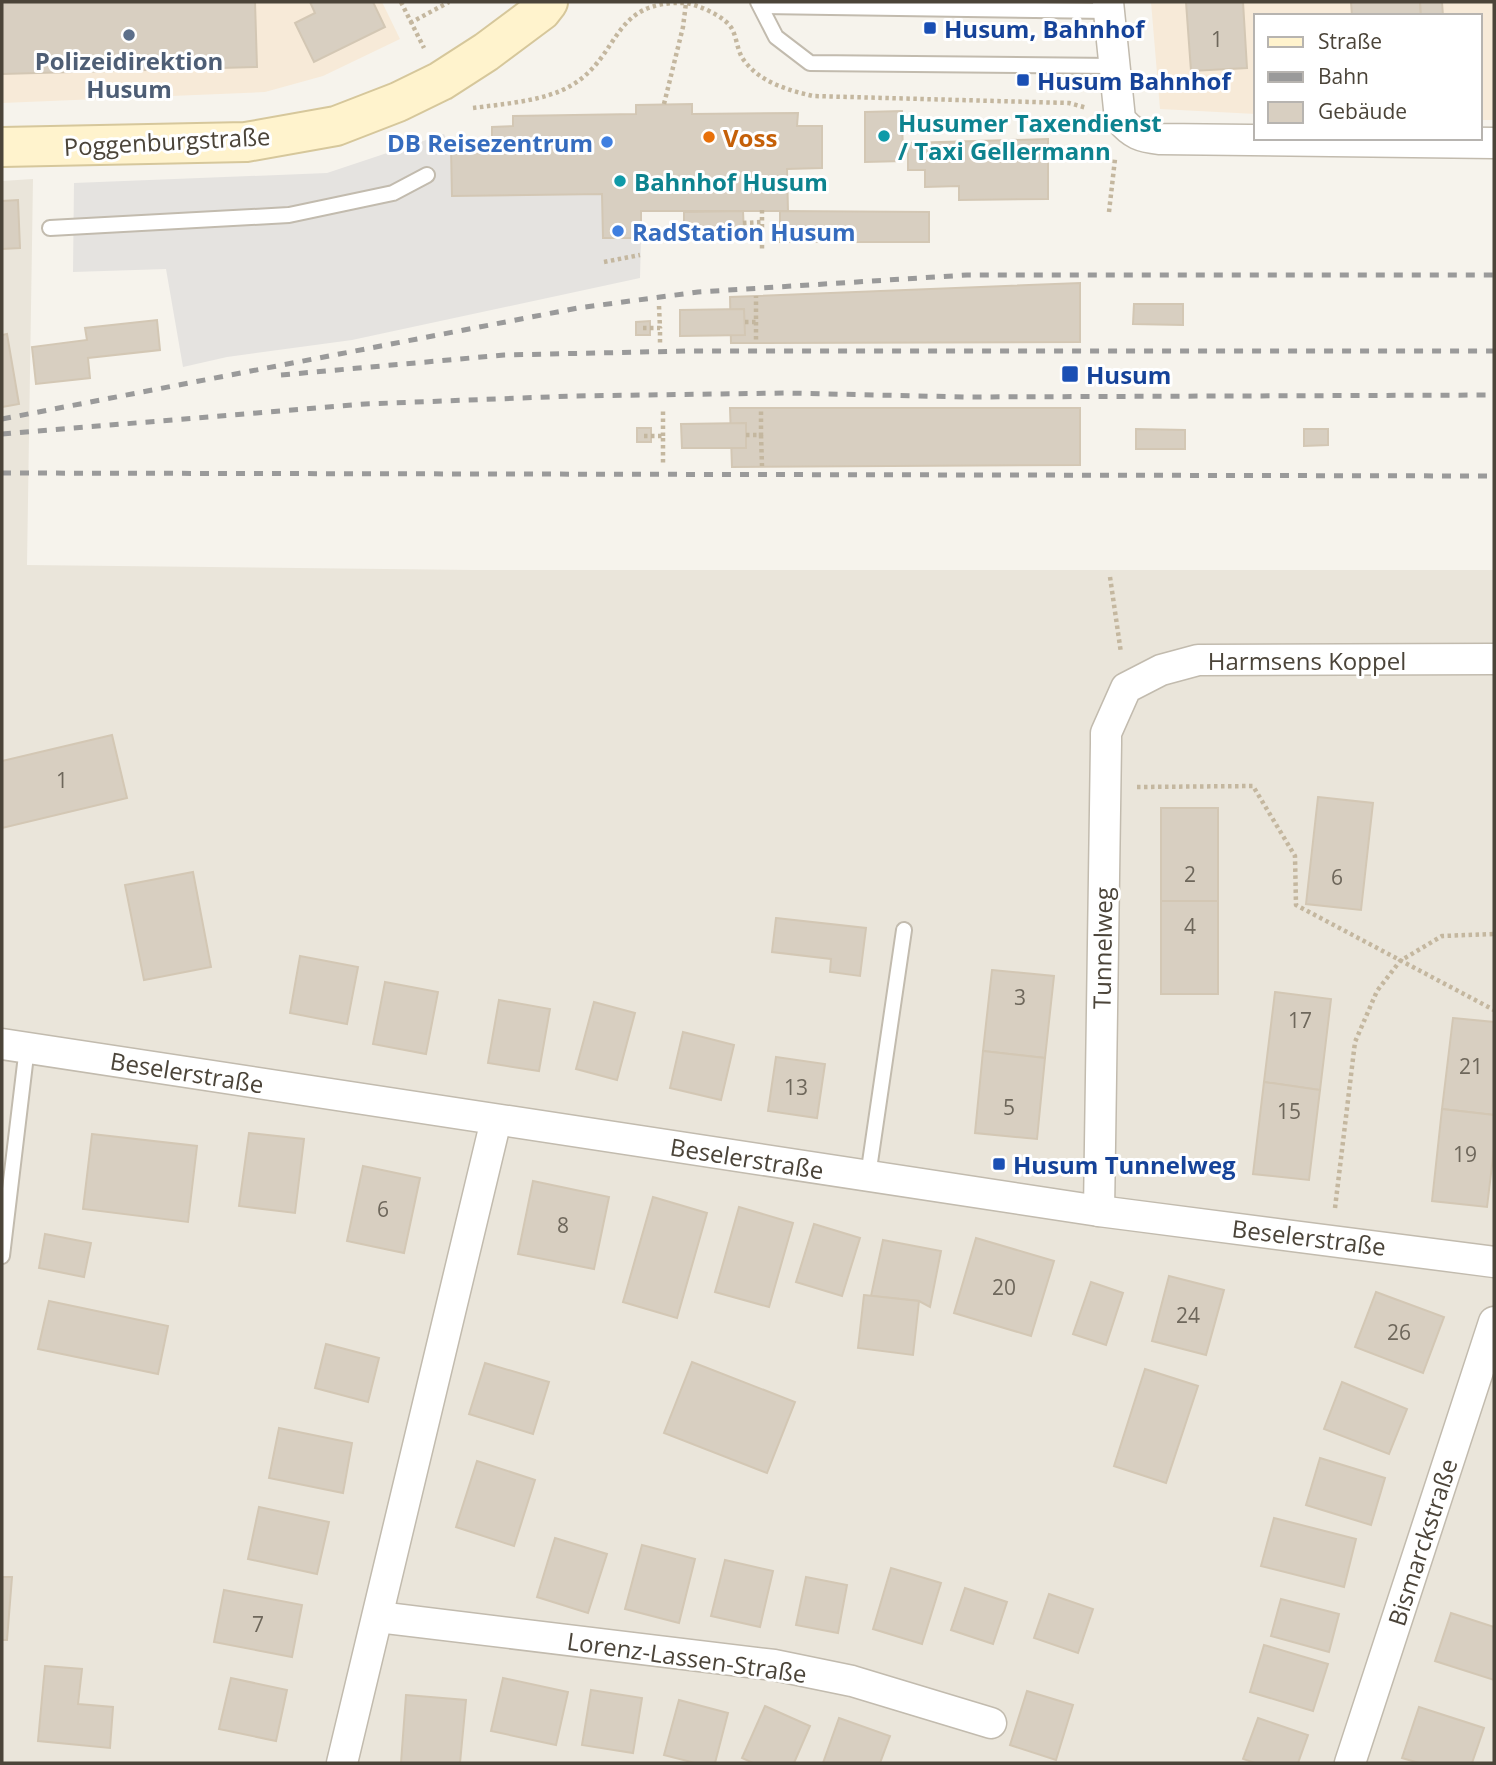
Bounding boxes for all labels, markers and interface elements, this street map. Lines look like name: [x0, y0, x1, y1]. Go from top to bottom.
place label: Husum, Bahnhof: [944, 12, 1146, 45]
legend: [1254, 14, 1482, 140]
marker: Husum, Bahnhof: [922, 20, 938, 36]
house number: 1: [1211, 25, 1223, 53]
marker: Polizeidirektion Husum: [121, 27, 137, 43]
text: Straße: [1318, 27, 1382, 55]
place label: Polizeidirektion Husum: [35, 44, 223, 105]
text: Bahn: [1318, 62, 1369, 90]
place label: Husum Bahnhof: [1037, 64, 1232, 97]
marker: Husum Bahnhof: [1015, 72, 1031, 88]
text: Gebäude: [1318, 97, 1407, 125]
place label: Husumer Taxendienst / Taxi Gellermann: [898, 106, 1162, 167]
street label: Poggenburgstraße: [63, 119, 271, 163]
place label: Voss: [723, 121, 777, 154]
place label: DB Reisezentrum: [387, 126, 593, 159]
marker: Husumer Taxendienst / Taxi Gellermann: [876, 128, 892, 144]
marker: Voss: [701, 129, 717, 145]
marker: DB Reisezentrum: [599, 134, 615, 150]
place label: Bahnhof Husum: [634, 165, 828, 198]
marker: Bahnhof Husum: [612, 173, 628, 189]
place label: RadStation Husum: [632, 215, 856, 248]
marker: RadStation Husum: [610, 223, 626, 239]
place label: Husum: [1086, 358, 1171, 391]
marker: Husum: [1060, 364, 1080, 384]
street label: Harmsens Koppel: [1208, 644, 1406, 677]
house number: 1: [56, 766, 68, 794]
house number: 2: [1184, 860, 1196, 888]
house number: 6: [1331, 863, 1343, 891]
street label: Tunnelweg: [1084, 887, 1120, 1009]
house number: 4: [1184, 912, 1196, 940]
house number: 3: [1014, 983, 1026, 1011]
house number: 17: [1288, 1006, 1312, 1034]
street label: Beselerstraße: [108, 1044, 266, 1100]
house number: 21: [1459, 1052, 1483, 1080]
house number: 13: [784, 1073, 808, 1101]
house number: 5: [1003, 1093, 1015, 1121]
house number: 15: [1277, 1097, 1301, 1125]
street label: Beselerstraße: [668, 1130, 826, 1186]
house number: 19: [1453, 1140, 1477, 1168]
place label: Husum Tunnelweg: [1013, 1148, 1236, 1181]
marker: Husum Tunnelweg: [991, 1156, 1007, 1172]
house number: 6: [377, 1195, 389, 1223]
house number: 8: [557, 1211, 569, 1239]
street label: Beselerstraße: [1230, 1211, 1388, 1263]
house number: 20: [992, 1273, 1016, 1301]
house number: 24: [1176, 1301, 1200, 1329]
house number: 26: [1387, 1318, 1411, 1346]
street label: Bismarckstraße: [1379, 1454, 1465, 1630]
house number: 7: [252, 1610, 264, 1638]
street label: Lorenz-Lassen-Straße: [565, 1624, 809, 1690]

